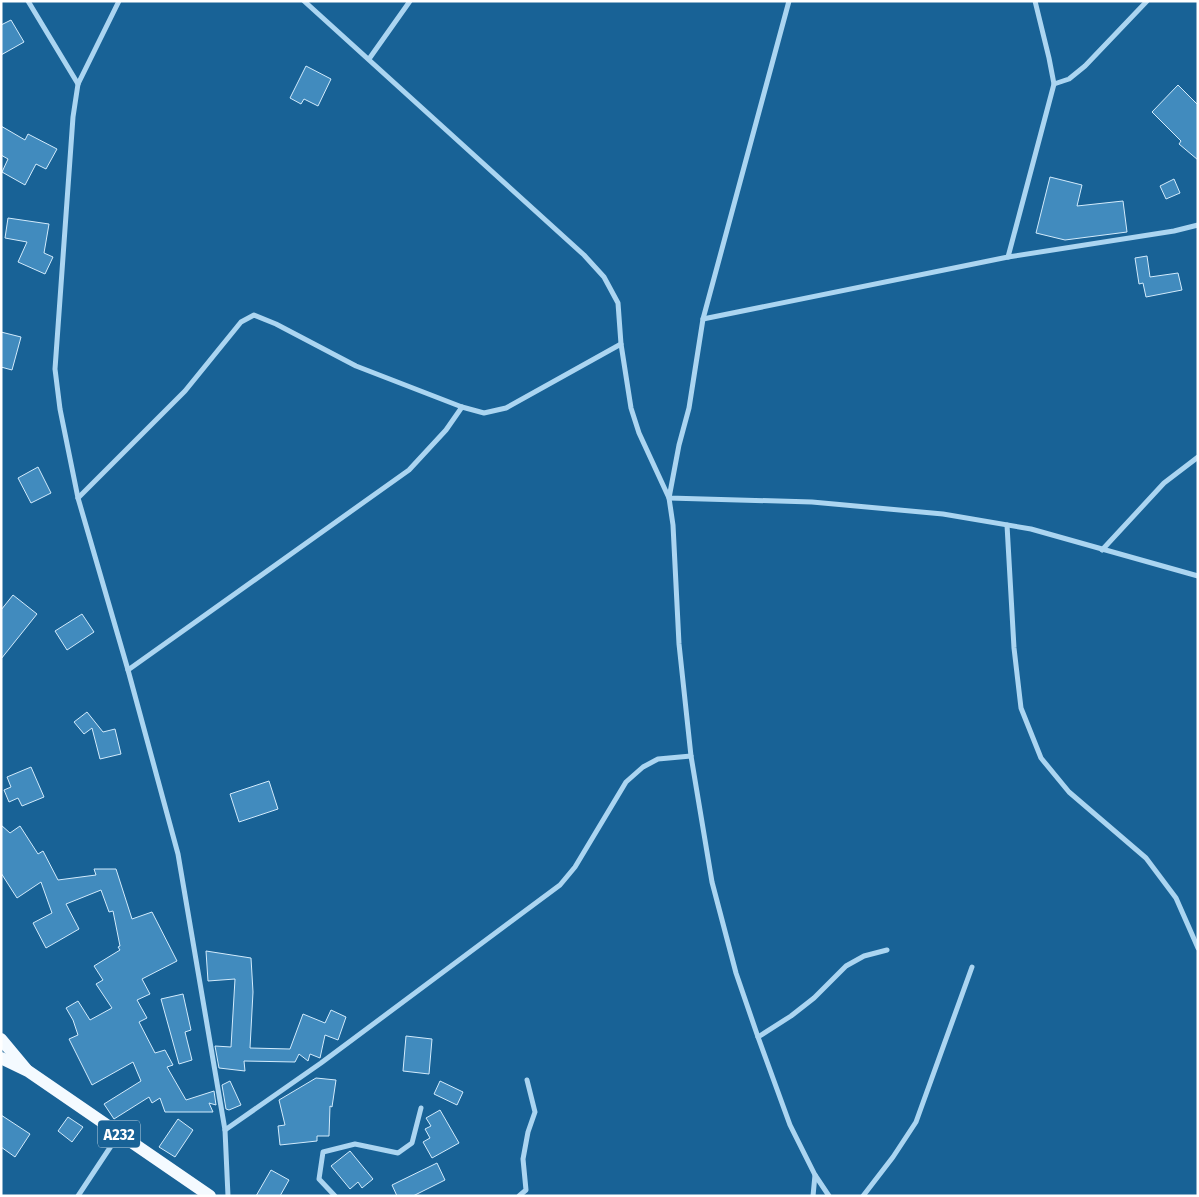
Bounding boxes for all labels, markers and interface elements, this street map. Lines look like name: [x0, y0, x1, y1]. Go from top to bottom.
road number: A232: [98, 1120, 140, 1148]

